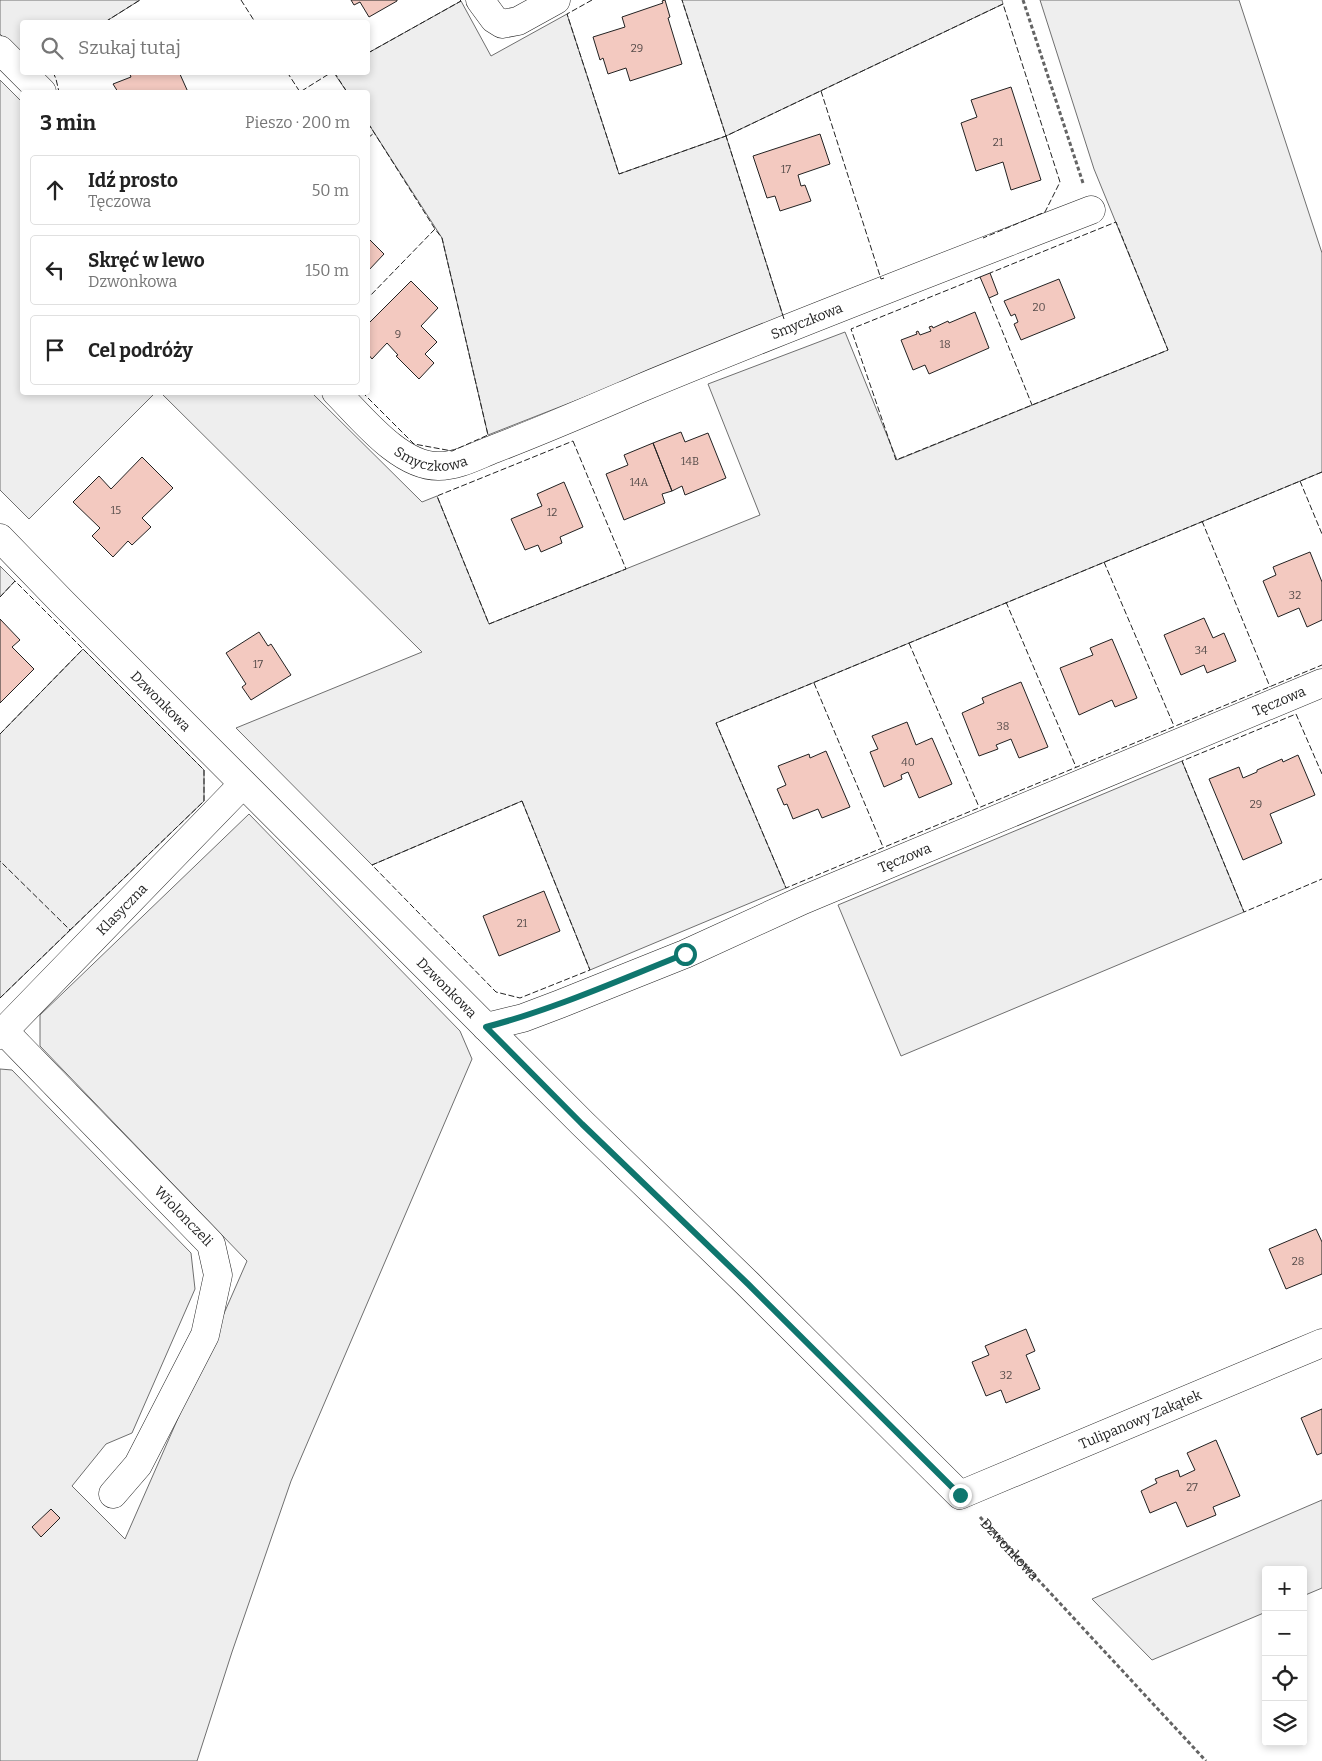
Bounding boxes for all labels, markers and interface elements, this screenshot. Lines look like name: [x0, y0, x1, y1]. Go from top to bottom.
search box: [20, 20, 370, 75]
icon: search: [38, 34, 66, 62]
text: Szukaj tutaj: [78, 36, 181, 59]
house number: 29: [631, 42, 643, 55]
text: 3 min: [40, 110, 96, 136]
text: Pieszo · 200 m: [245, 113, 350, 132]
house number: 21: [993, 136, 1004, 149]
house number: 17: [781, 163, 791, 176]
text: Idź prosto: [88, 169, 178, 192]
icon: ahead: [41, 176, 69, 204]
text: 50 m: [312, 181, 349, 200]
text: Tęczowa: [88, 192, 151, 211]
text: Skręć w lewo: [88, 249, 205, 272]
icon: left: [41, 256, 69, 284]
text: 150 m: [305, 261, 349, 280]
text: Dzwonkowa: [88, 272, 177, 291]
street label: Smyczkowa: [768, 299, 845, 343]
house number: 20: [1032, 301, 1046, 314]
house number: 9: [395, 328, 401, 341]
icon: arrive: [41, 336, 69, 364]
house number: 18: [939, 338, 951, 351]
text: Cel podróży: [88, 339, 193, 362]
street label: Smyczkowa: [391, 443, 470, 475]
house number: 14B: [681, 455, 699, 468]
house number: 14A: [630, 476, 649, 489]
house number: 15: [111, 504, 121, 517]
house number: 12: [547, 506, 557, 519]
house number: 32: [1289, 589, 1301, 602]
house number: 34: [1195, 644, 1208, 657]
house number: 17: [253, 658, 263, 671]
street label: Dzwonkowa: [127, 667, 195, 735]
street label: Tęczowa: [1250, 682, 1308, 720]
house number: 38: [997, 720, 1009, 733]
house number: 40: [901, 756, 915, 769]
house number: 29: [1250, 798, 1262, 811]
street label: Tęczowa: [876, 839, 934, 876]
street label: Klasyczna: [93, 880, 151, 939]
house number: 21: [517, 917, 528, 930]
route start: [674, 943, 697, 966]
street label: Dzwonkowa: [413, 954, 481, 1022]
street label: Wiolonczeli: [151, 1183, 217, 1249]
house number: 28: [1292, 1255, 1304, 1268]
house number: 32: [1000, 1369, 1012, 1382]
street label: Tulipanowy Zakątek: [1076, 1386, 1204, 1453]
house number: 27: [1186, 1481, 1198, 1494]
route end: [949, 1484, 972, 1507]
street label: Dzwonkowa: [977, 1515, 1043, 1584]
map controls: [1262, 1566, 1307, 1746]
button: +: [1262, 1566, 1307, 1611]
button: −: [1262, 1611, 1307, 1656]
button: locate: [1262, 1656, 1307, 1701]
button: layers: [1262, 1701, 1307, 1746]

